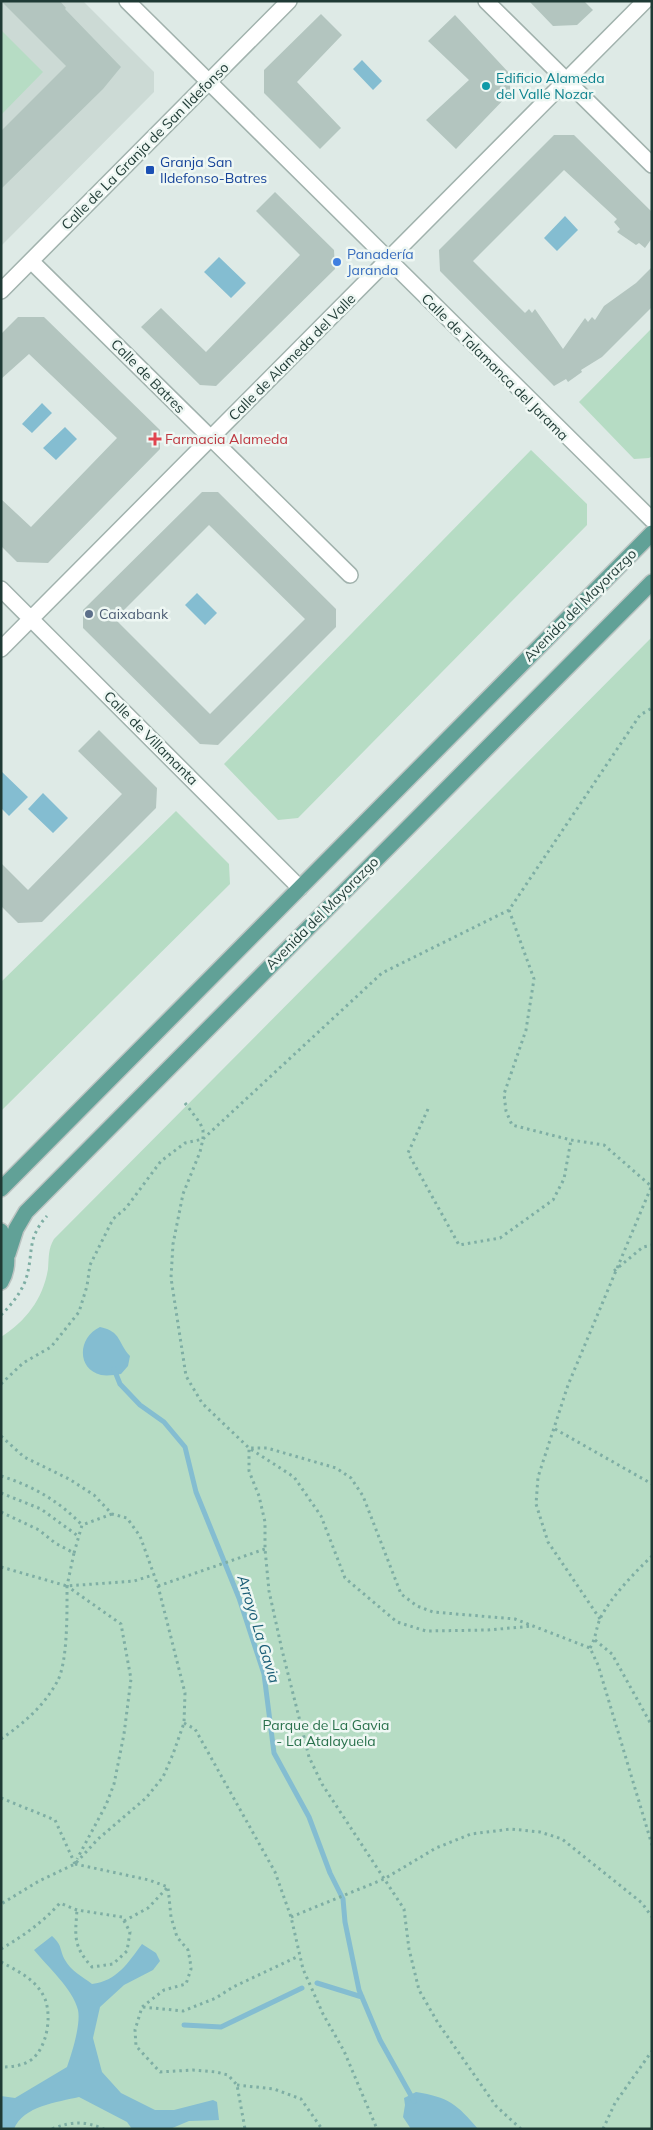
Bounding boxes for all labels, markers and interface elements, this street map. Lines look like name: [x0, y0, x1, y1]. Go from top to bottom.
street label: Calle de La Granja de San Ildefonso: [57, 58, 233, 234]
place label: Edificio Alameda del Valle Nozar: [496, 69, 605, 103]
marker: Edificio Alameda del Valle Nozar: [480, 80, 492, 92]
place label: Granja San Ildefonso-Batres: [160, 153, 267, 187]
marker: Granja San Ildefonso-Batres: [144, 164, 156, 176]
place label: Panadería Jaranda: [347, 245, 414, 279]
marker: Panadería Jaranda: [331, 256, 343, 268]
street label: Calle de Alameda del Valle: [225, 290, 359, 424]
street label: Calle de Talamanca del Jarama: [418, 290, 572, 444]
street label: Calle de Batres: [107, 335, 189, 417]
place label: Farmacia Alameda: [165, 430, 288, 448]
marker: Farmacia Alameda: [149, 433, 161, 445]
street label: Avenida del Mayorazgo: [520, 545, 640, 665]
place label: Caixabank: [99, 605, 169, 623]
marker: Caixabank: [83, 608, 95, 620]
street label: Calle de Villamanta: [100, 687, 202, 789]
street label: Avenida del Mayorazgo: [262, 853, 382, 973]
water label: Arroyo La Gavia: [233, 1572, 284, 1685]
park label: Parque de La Gavia - La Atalayuela: [262, 1716, 390, 1750]

